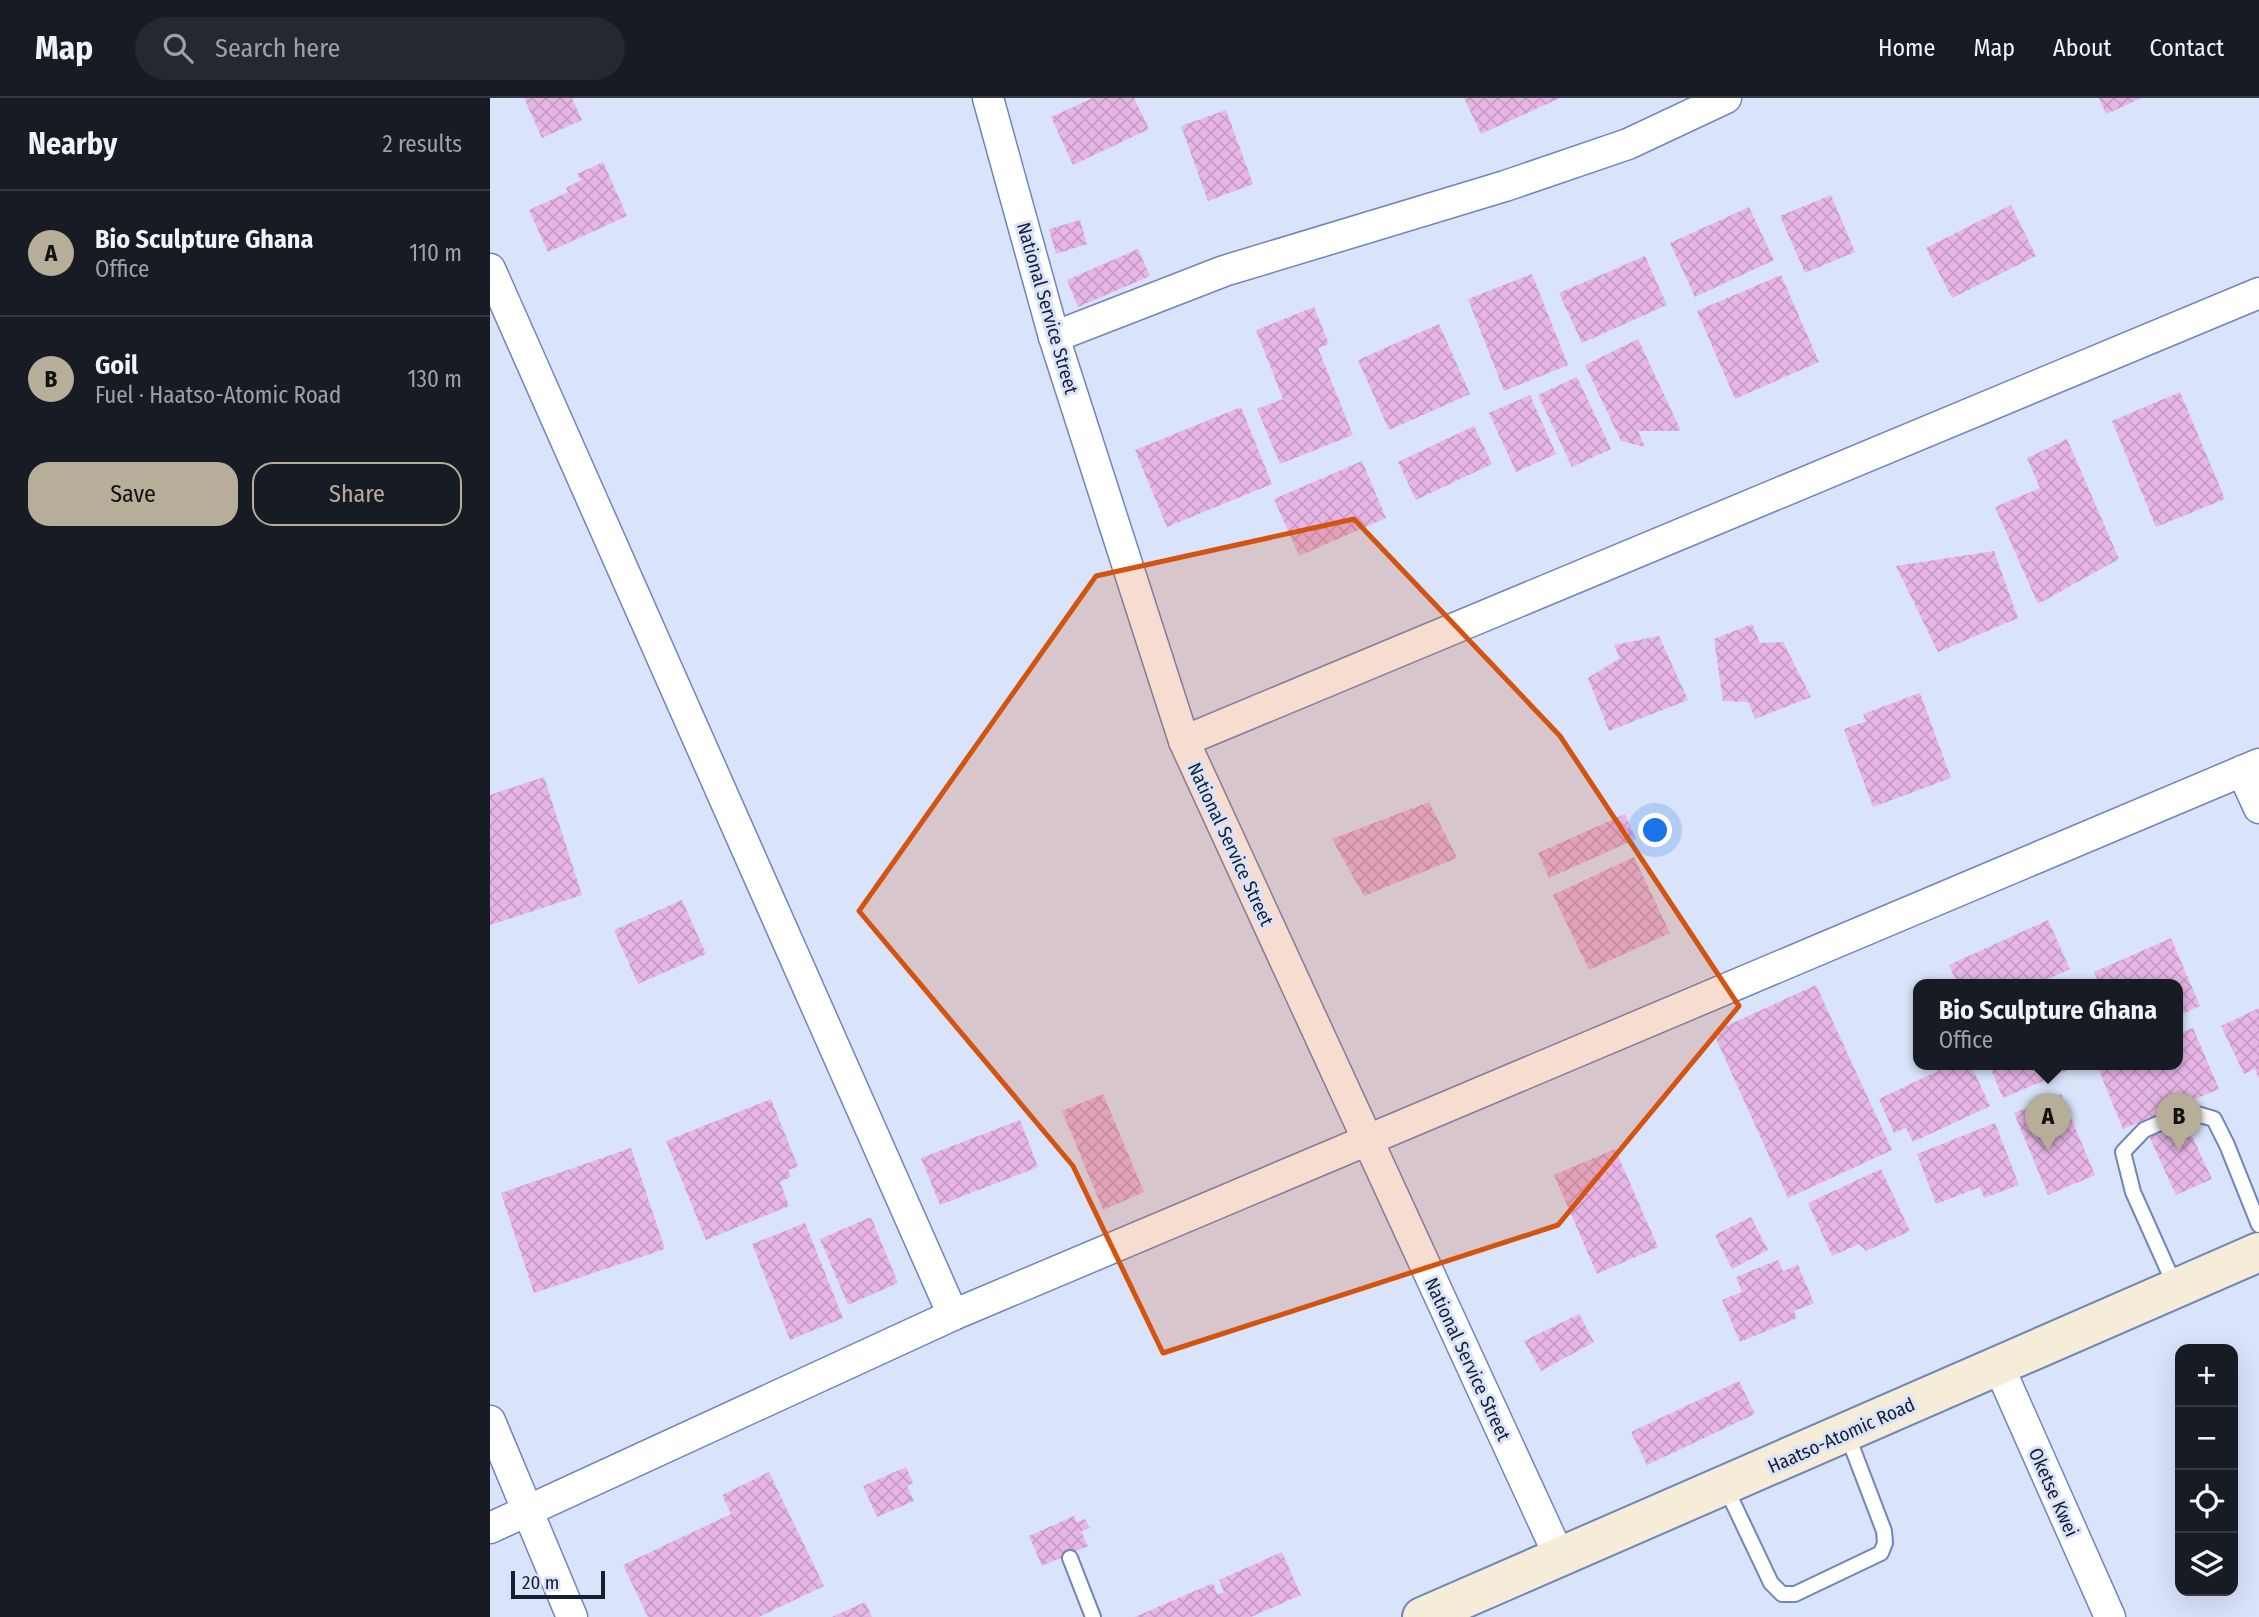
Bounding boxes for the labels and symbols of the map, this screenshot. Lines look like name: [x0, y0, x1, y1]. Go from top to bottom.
street label: National Service Street: [1012, 220, 1083, 397]
street label: National Service Street: [1183, 759, 1279, 930]
your location: [1638, 813, 1672, 847]
pin: A: [2025, 1093, 2071, 1151]
pin: B: [2156, 1093, 2202, 1151]
street label: National Service Street: [1420, 1274, 1516, 1445]
street label: Haatso-Atomic Road: [1764, 1393, 1918, 1478]
street label: Oketse Kwei: [2024, 1444, 2083, 1540]
scale bar: [511, 1568, 606, 1600]

